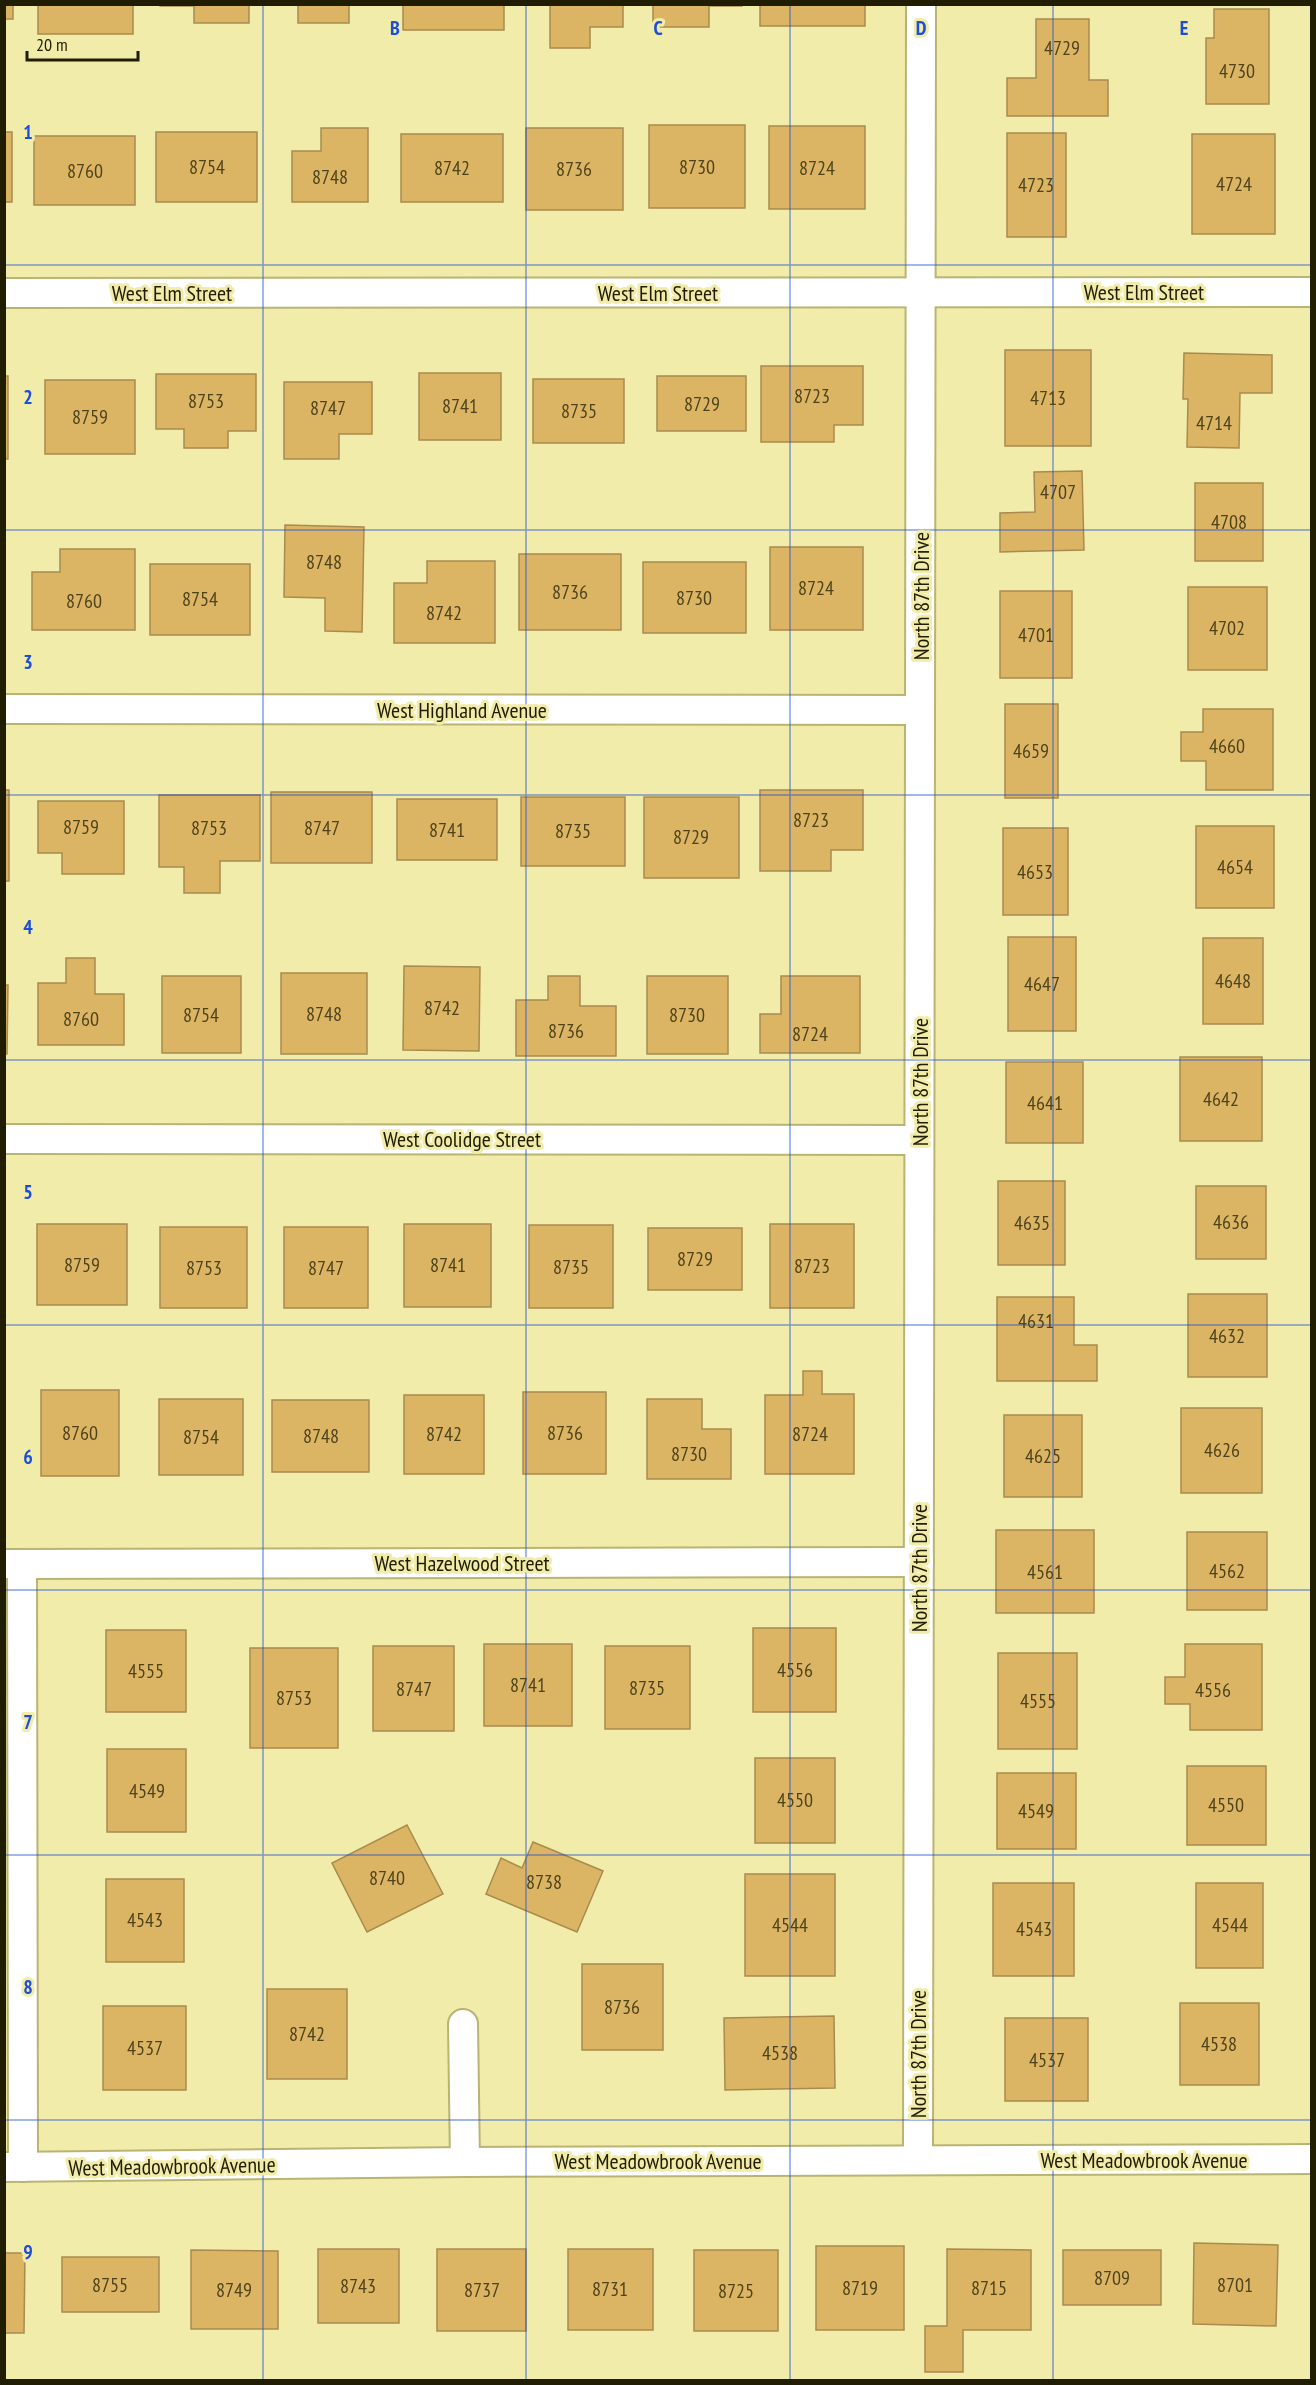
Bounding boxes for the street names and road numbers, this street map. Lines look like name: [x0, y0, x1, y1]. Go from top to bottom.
street label: West Elm Street: [1084, 278, 1204, 306]
street label: West Elm Street: [112, 279, 232, 307]
street label: West Elm Street: [598, 279, 718, 307]
street label: North 87th Drive: [907, 532, 935, 660]
street label: West Highland Avenue: [377, 696, 547, 724]
street label: North 87th Drive: [906, 1018, 934, 1146]
street label: West Coolidge Street: [383, 1125, 541, 1153]
street label: North 87th Drive: [905, 1504, 933, 1632]
street label: West Hazelwood Street: [374, 1549, 550, 1577]
street label: North 87th Drive: [904, 1990, 932, 2118]
street label: West Meadowbrook Avenue: [1040, 2146, 1248, 2174]
street label: West Meadowbrook Avenue: [554, 2147, 762, 2175]
street label: West Meadowbrook Avenue: [68, 2150, 276, 2182]

